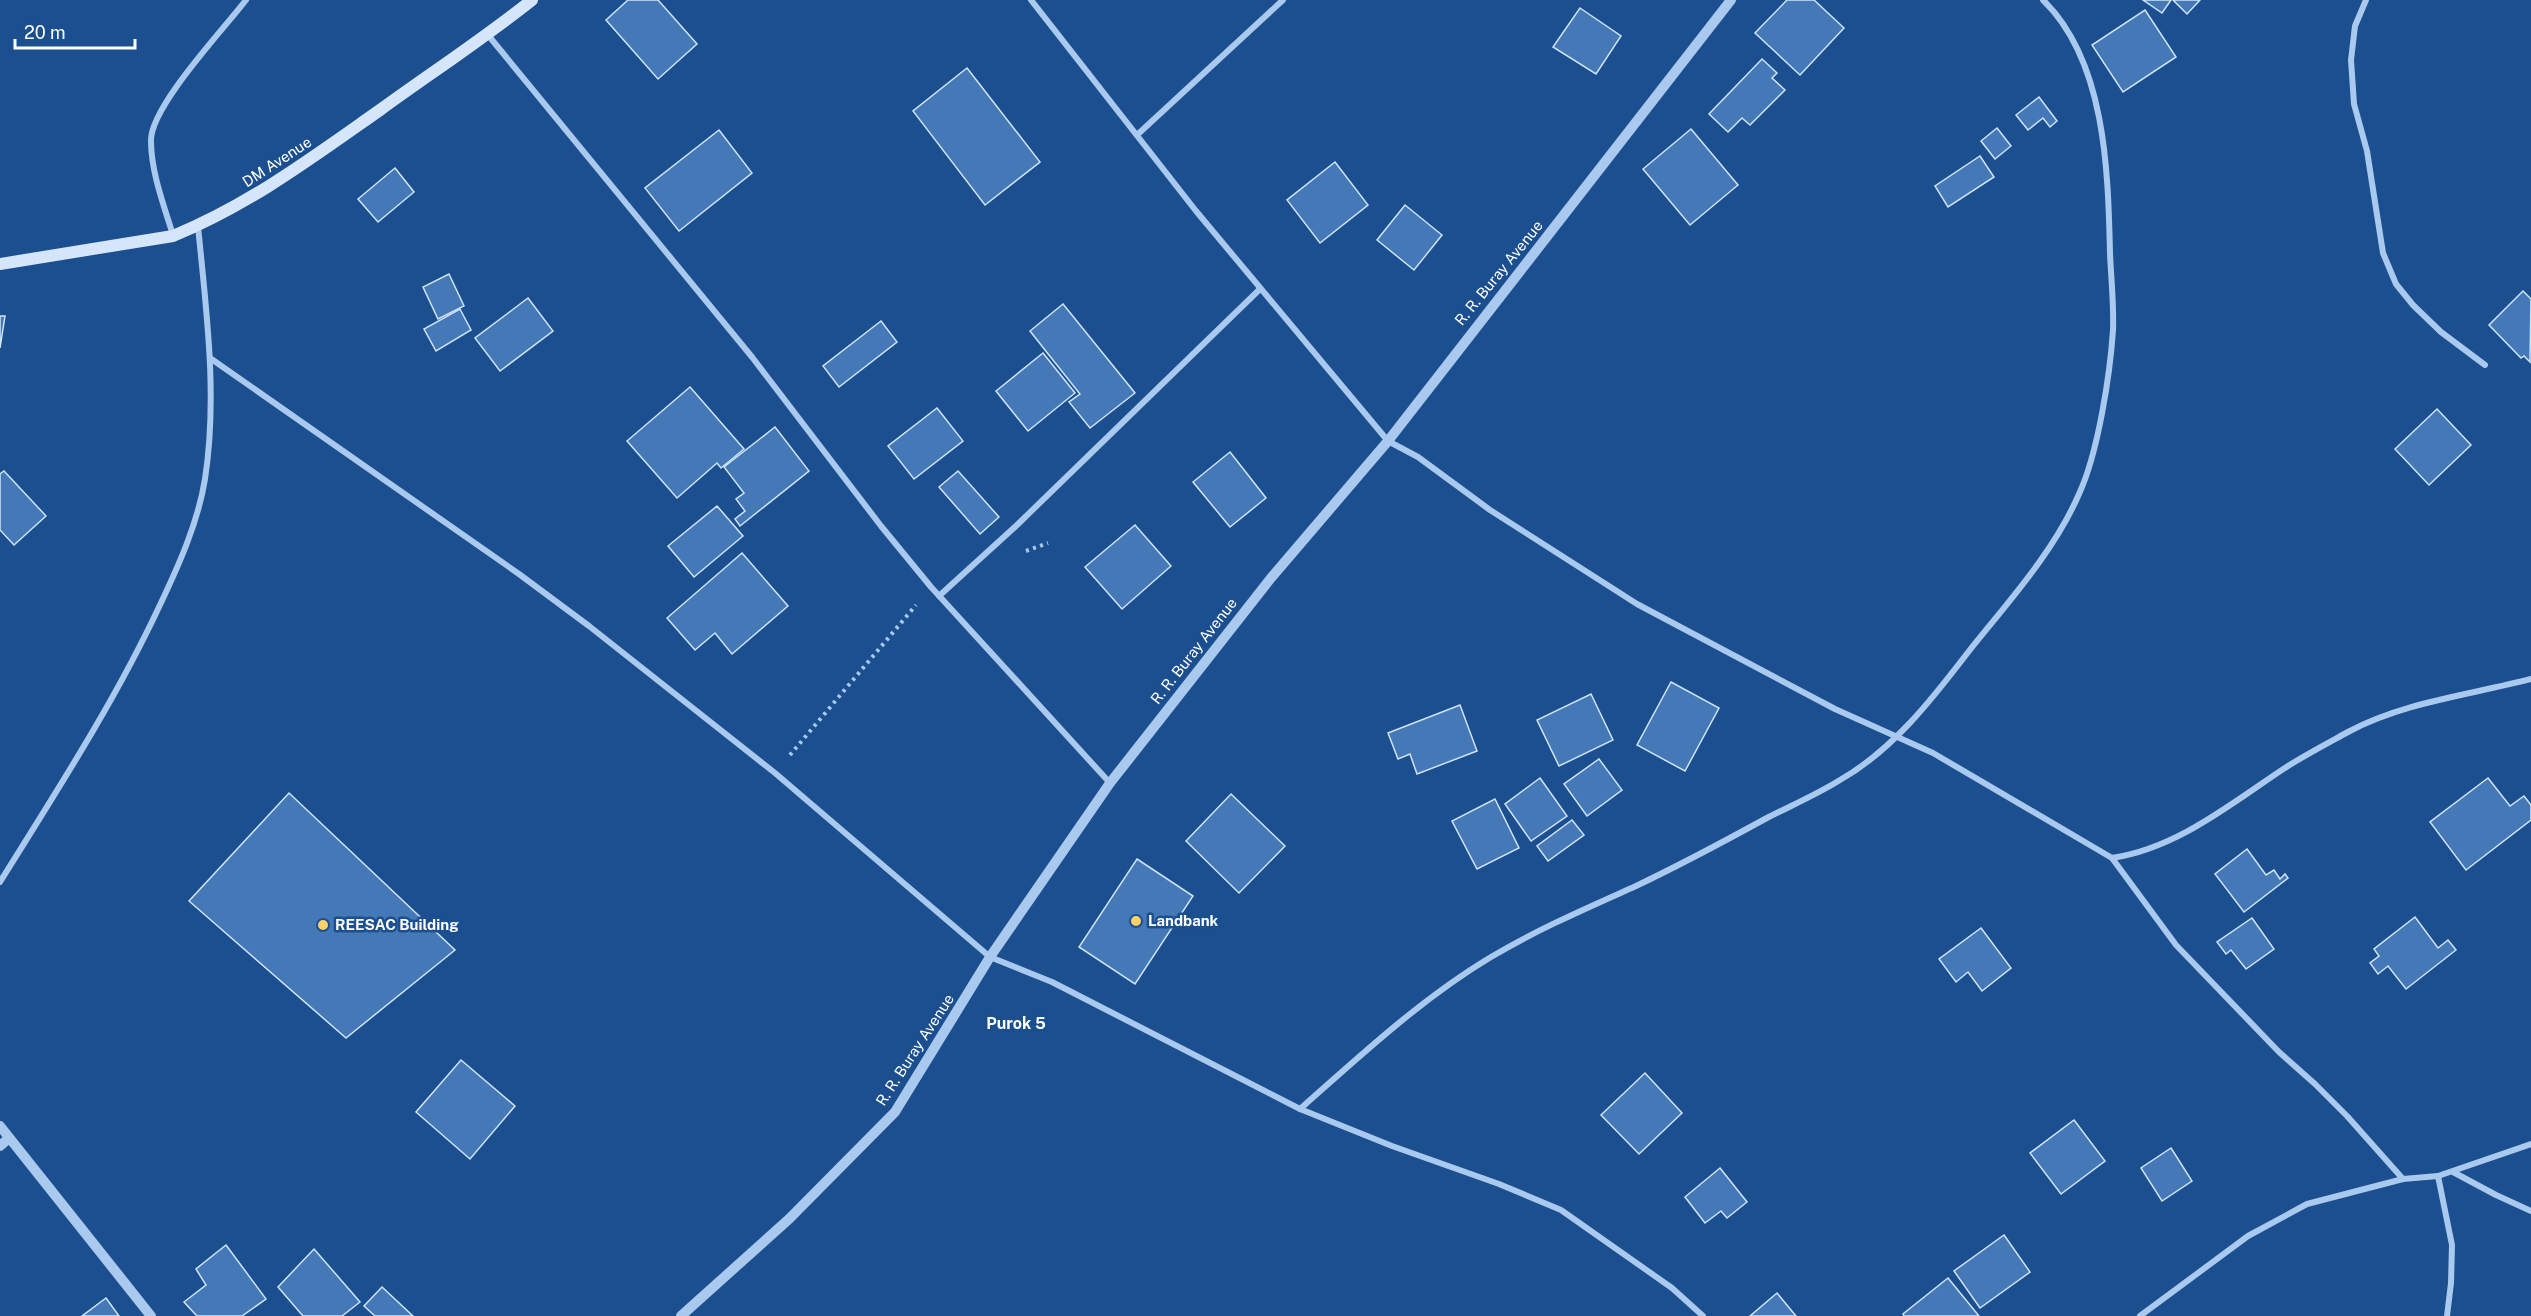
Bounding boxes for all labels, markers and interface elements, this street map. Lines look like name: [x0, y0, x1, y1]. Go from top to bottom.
scale bar: [15, 12, 135, 50]
text: 20 m: [24, 22, 66, 43]
street label: DM Avenue: [239, 133, 314, 190]
street label: R. R. Buray Avenue: [1451, 217, 1546, 328]
street label: R. R. Buray Avenue: [1147, 594, 1240, 707]
place label: Landbank: [1148, 912, 1219, 929]
marker: Landbank: [1129, 914, 1143, 928]
place label: REESAC Building: [335, 916, 459, 933]
marker: REESAC Building: [316, 918, 330, 932]
street label: R. R. Buray Avenue: [872, 991, 957, 1109]
district label: Purok 5: [986, 1014, 1046, 1033]

